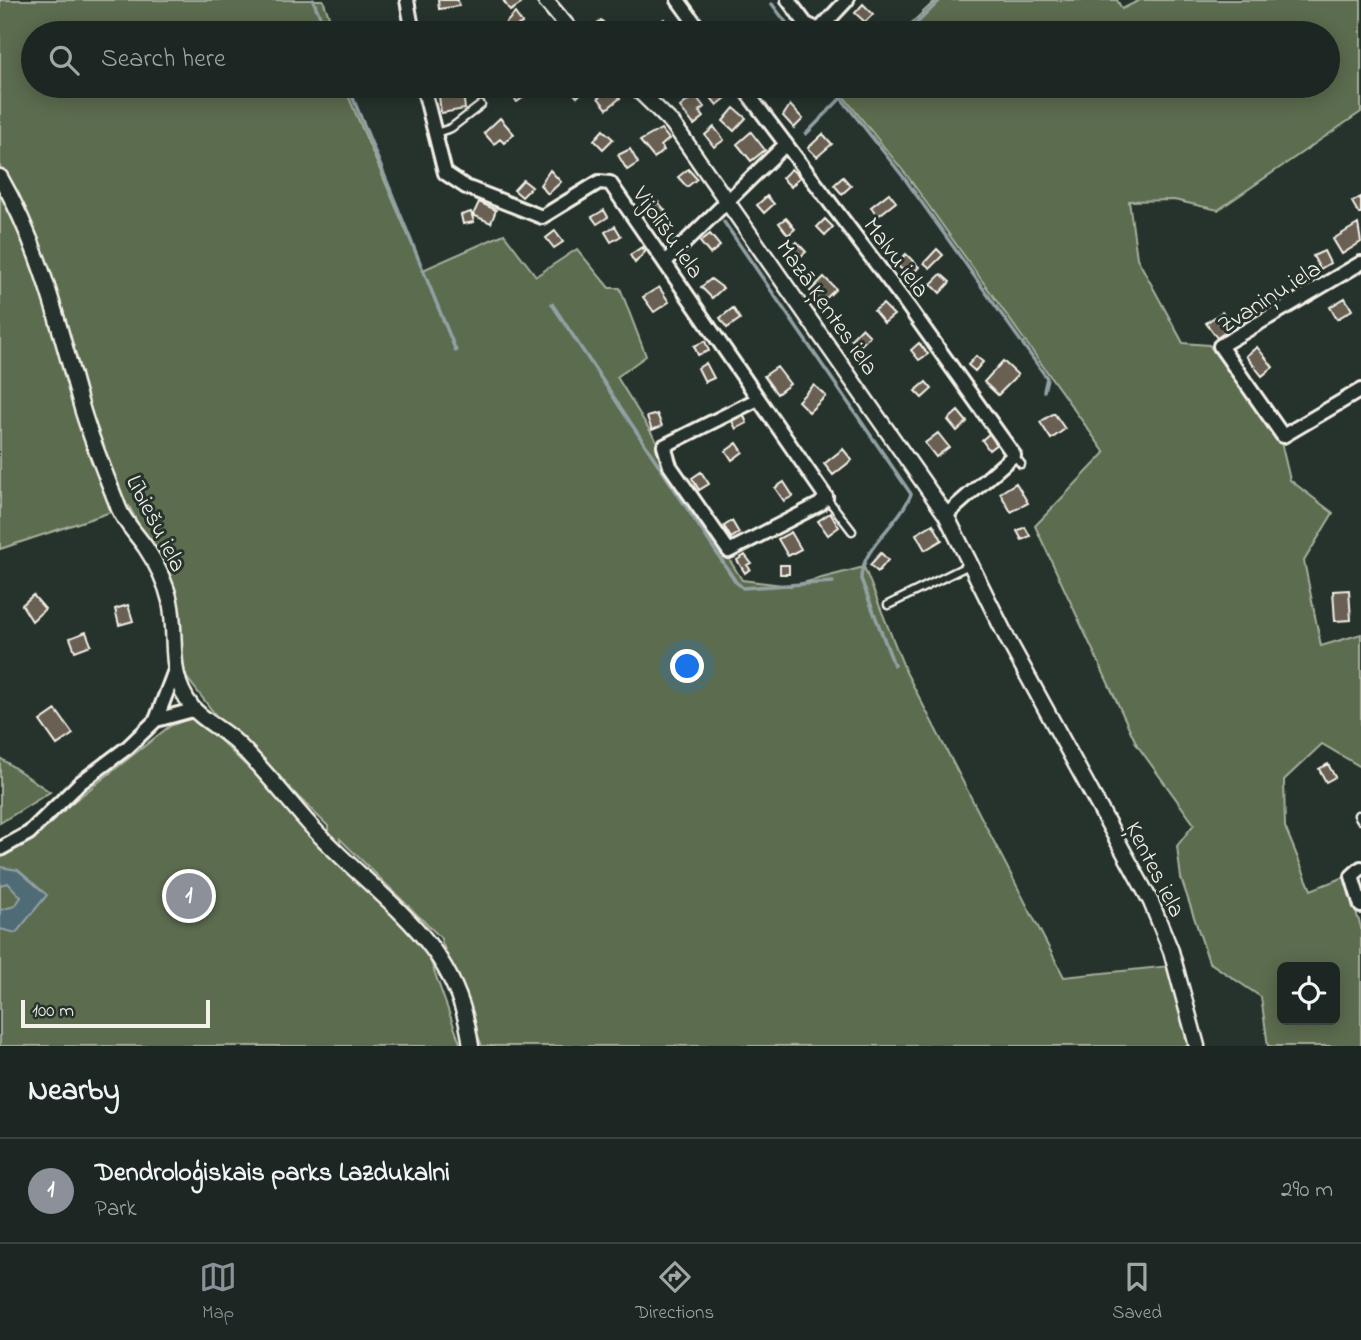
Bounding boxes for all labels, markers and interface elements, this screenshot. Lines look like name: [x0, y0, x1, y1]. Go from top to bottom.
search box: [21, 21, 1340, 98]
icon: search: [45, 41, 83, 79]
text: Search here: [101, 41, 226, 79]
street label: Vijolīšu iela: [622, 179, 712, 287]
street label: Malvu iela: [853, 211, 937, 306]
street label: Mazā Ķentes iela: [766, 233, 886, 384]
street label: Zvaniņu iela: [1212, 253, 1329, 344]
street label: Lībiešu iela: [115, 469, 194, 579]
your location: [670, 649, 704, 683]
street label: Ķentes iela: [1115, 816, 1193, 924]
pin: 1: [166, 870, 212, 922]
map controls: [1277, 962, 1340, 1025]
button: locate: [1277, 962, 1340, 1025]
scale bar: [21, 997, 210, 1029]
text: 100 m: [32, 998, 74, 1025]
text: Nearby: [28, 1070, 120, 1114]
text: Dendroloģiskais parks Lazdukalni: [95, 1155, 450, 1193]
text: 1: [47, 1174, 55, 1207]
text: 290 m: [1281, 1174, 1333, 1207]
text: Park: [95, 1193, 137, 1226]
tab: Map: [199, 1258, 237, 1327]
tab: Directions: [635, 1258, 714, 1327]
tab: Saved: [1112, 1258, 1162, 1327]

